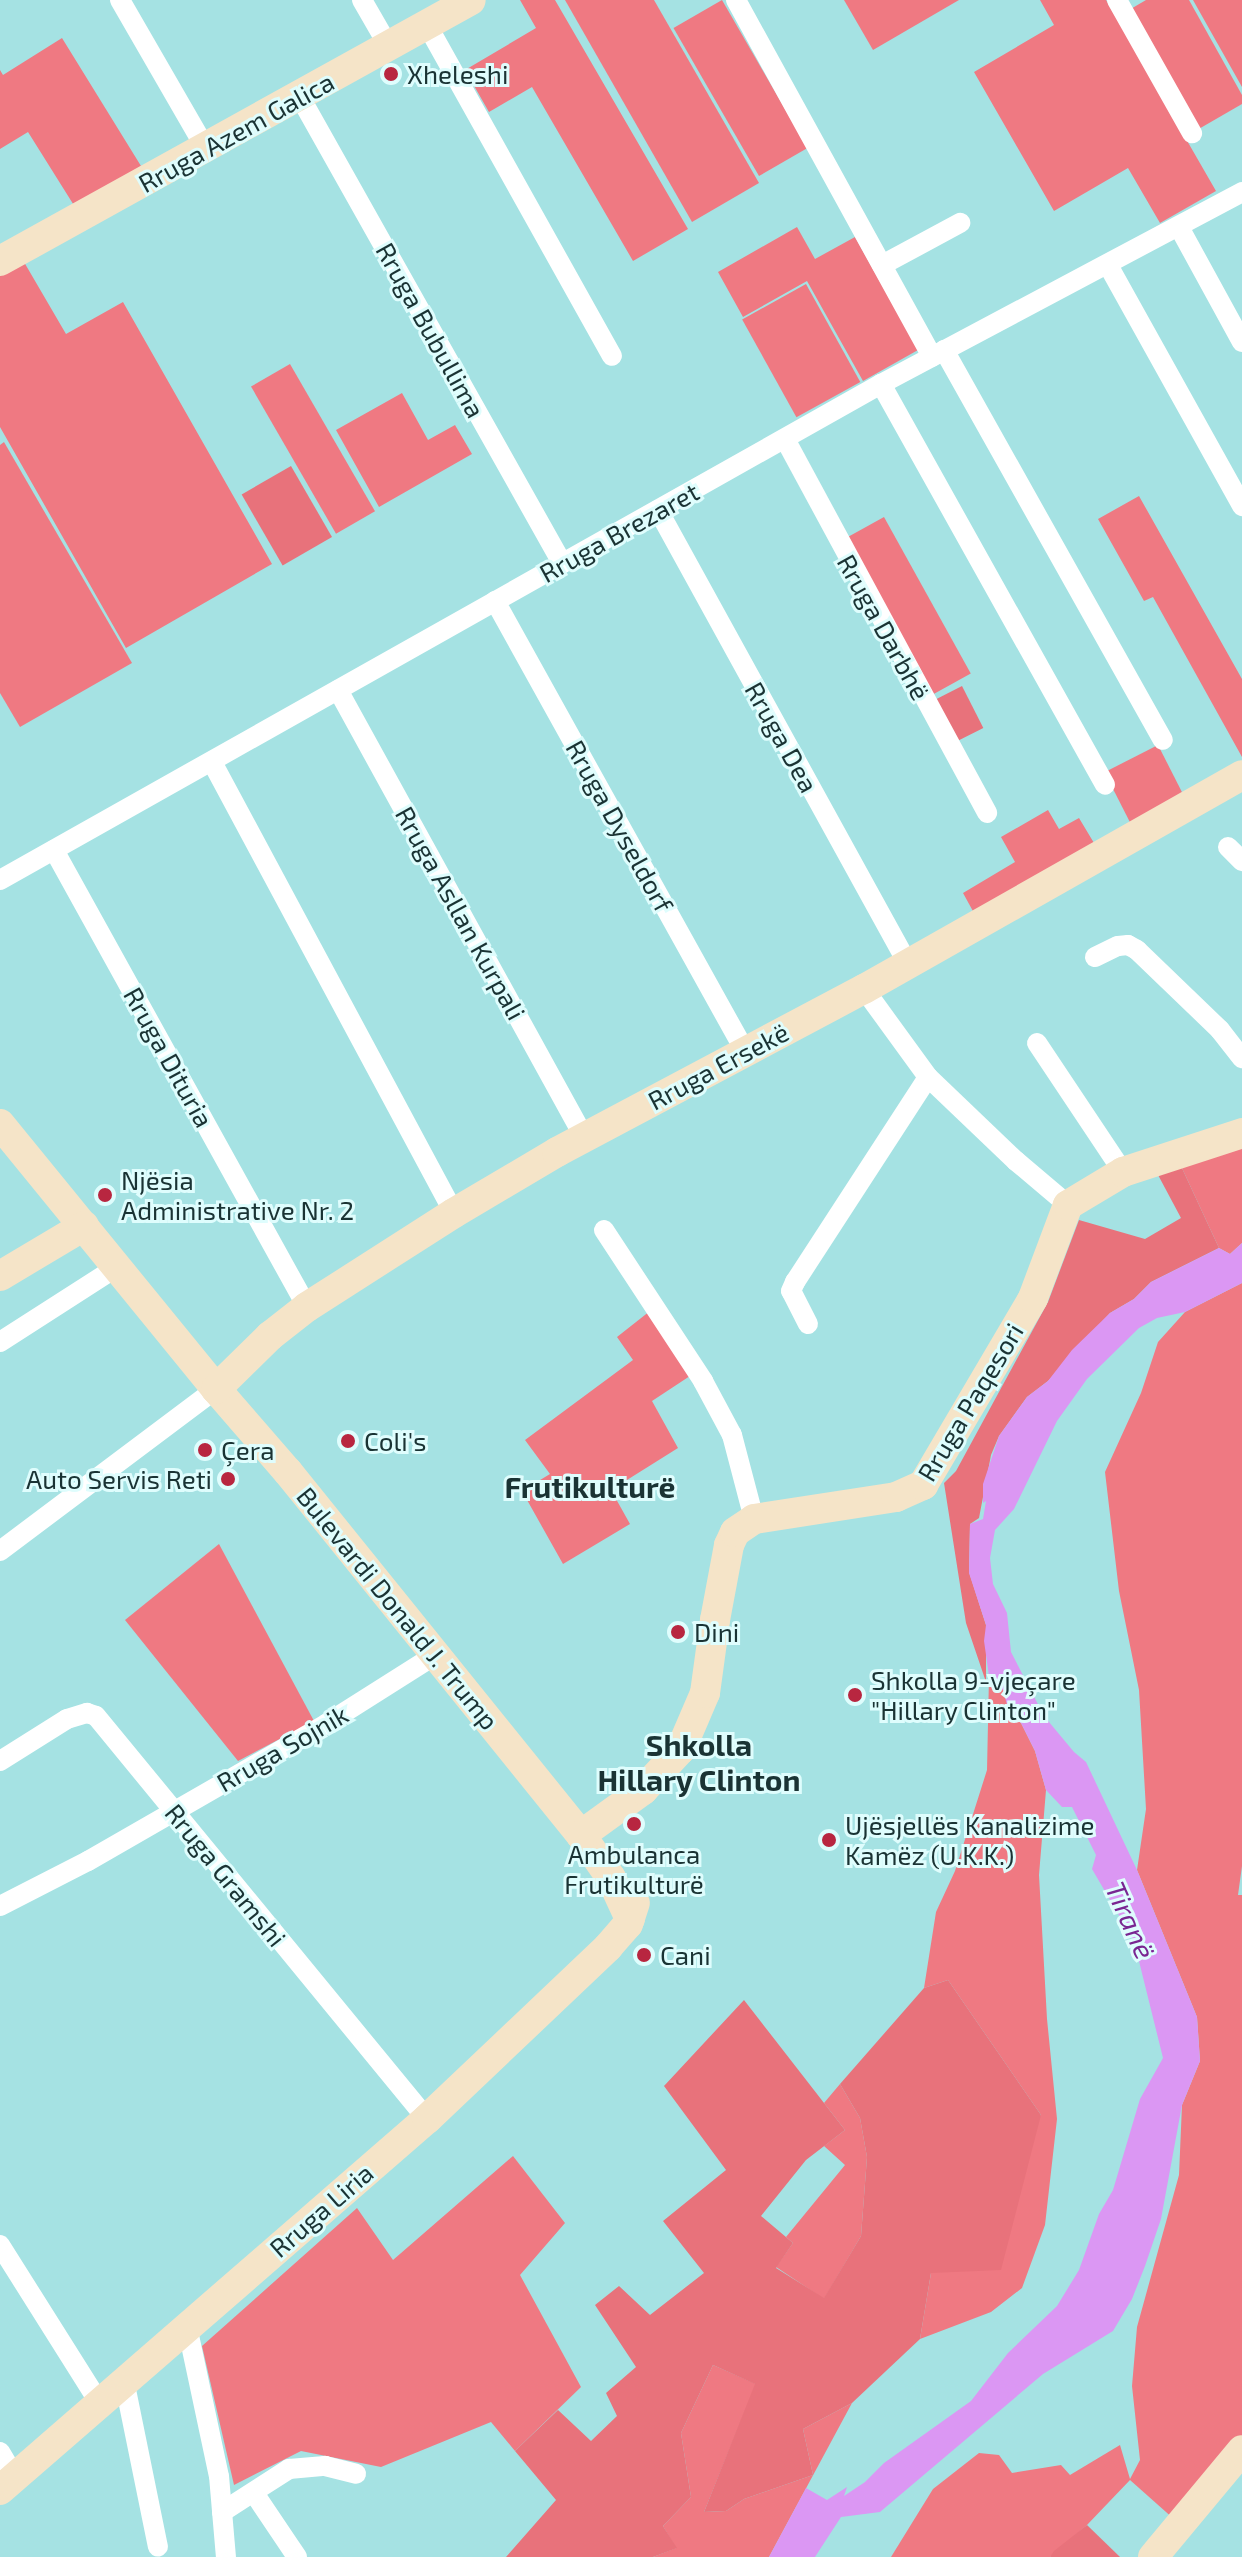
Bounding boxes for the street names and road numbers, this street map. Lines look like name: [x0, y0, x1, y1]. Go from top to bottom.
street label: Rruga Azem Galica: [132, 65, 340, 199]
street label: Rruga Bubullima: [370, 237, 492, 423]
street label: Rruga Brezaret: [534, 475, 704, 589]
street label: Rruga Darbhë: [831, 549, 937, 705]
street label: Rruga Dea: [739, 676, 825, 798]
street label: Rruga Dyseldorf: [560, 735, 680, 917]
street label: Rruga Asllan Kurpali: [389, 801, 533, 1025]
street label: Rruga Dituria: [118, 982, 220, 1132]
street label: Rruga Ersekë: [642, 1016, 794, 1116]
street label: Rruga Paqesori: [911, 1317, 1029, 1487]
street label: Bulevardi Donald J. Trump: [290, 1480, 506, 1736]
street label: Rruga Sojnik: [211, 1698, 353, 1798]
street label: Rruga Gramshi: [159, 1797, 293, 1953]
street label: Rruga Liria: [263, 2157, 379, 2263]

